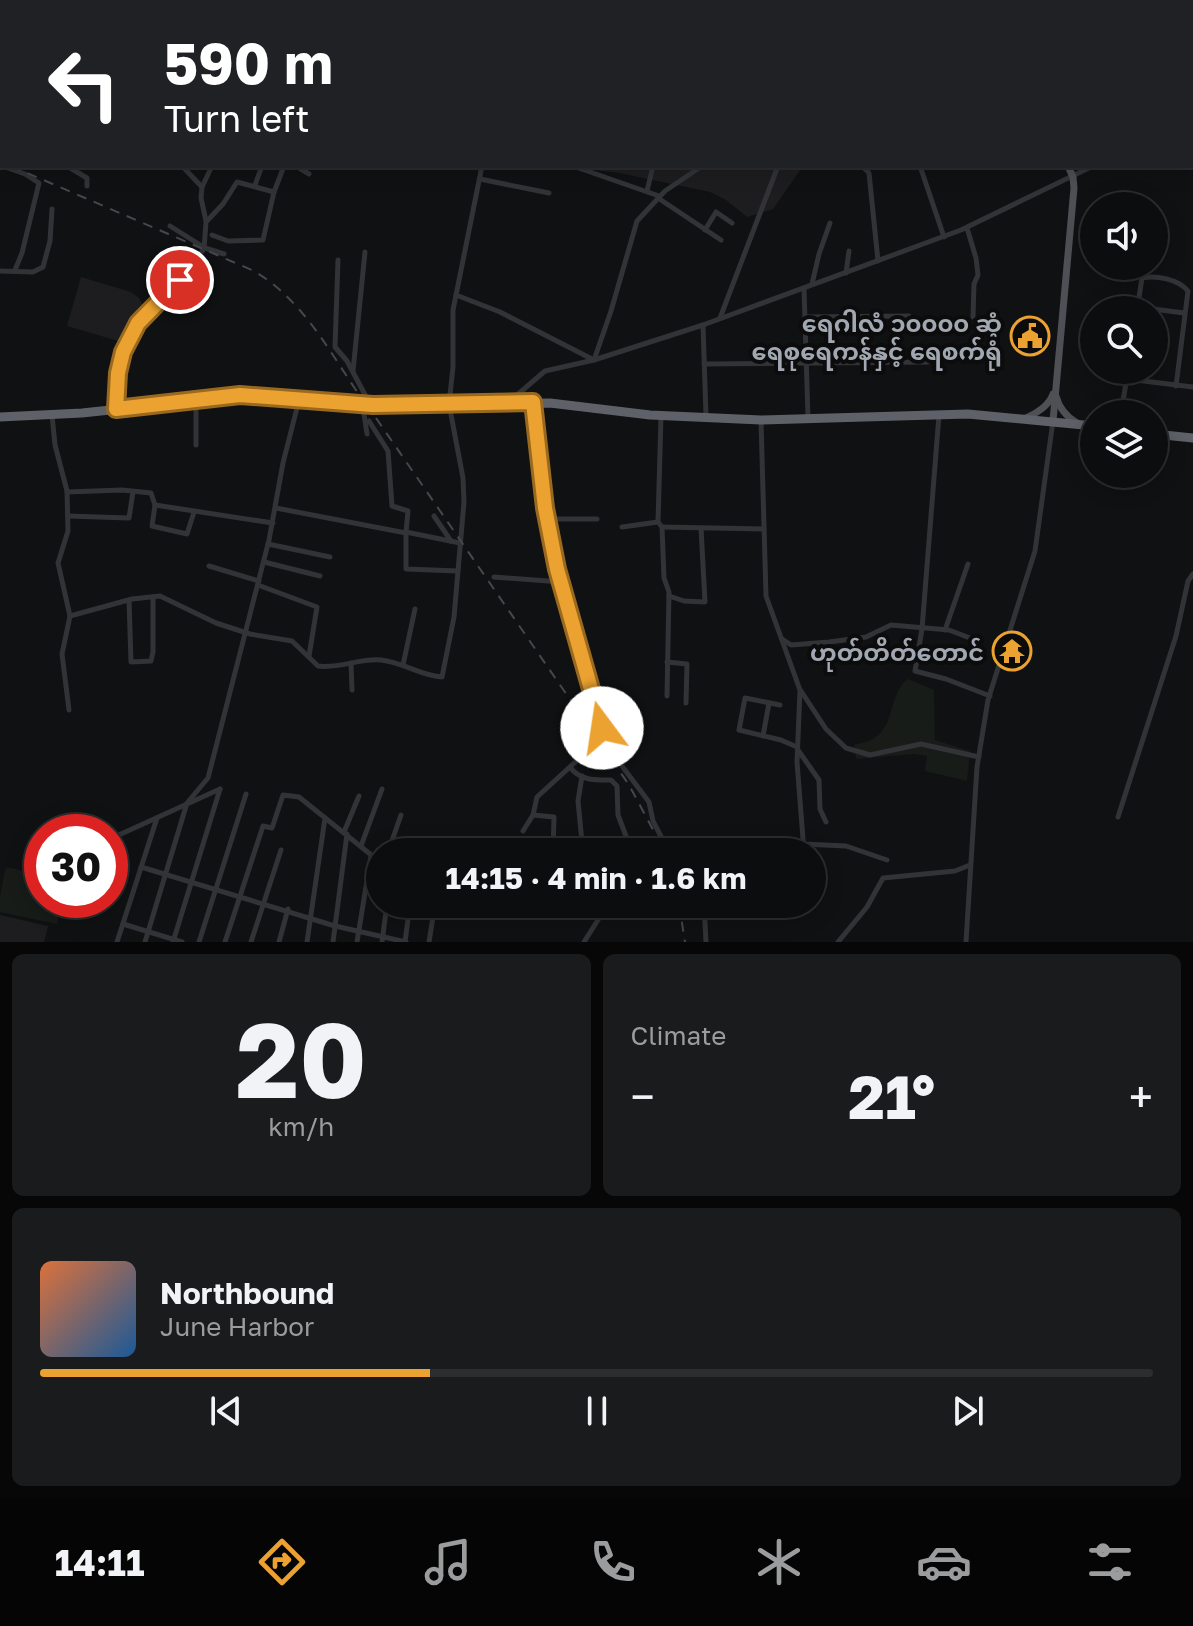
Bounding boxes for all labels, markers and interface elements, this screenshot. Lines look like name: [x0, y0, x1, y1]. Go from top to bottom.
text: 590 m: [164, 29, 333, 96]
icon: left: [32, 32, 136, 136]
text: Turn left: [164, 97, 310, 140]
map controls: [1080, 192, 1168, 488]
button: sound: [1080, 192, 1168, 280]
pin: [146, 246, 214, 314]
icon: arrive: [158, 258, 202, 302]
button: search: [1080, 296, 1168, 384]
place label: ရေဂါလံ ၁၀၀၀၀ ဆံ့ ရေစုရေကန်နှင့် ရေစက်ရုံ: [752, 308, 1002, 371]
public building icon: ရေဂါလံ ၁၀၀၀၀ ဆံ့ ရေစုရေကန်နှင့် ရေစက်ရုံ: [1009, 315, 1051, 357]
button: layers: [1080, 400, 1168, 488]
temple icon: ဟုတ်တိတ်တောင်: [991, 630, 1033, 672]
place label: ဟုတ်တိတ်တောင်: [810, 637, 984, 672]
position arrow: [560, 686, 644, 770]
speed limit sign: 30: [24, 814, 128, 918]
text: 14:15 · 4 min · 1.6 km: [446, 860, 746, 896]
text: 20: [236, 996, 367, 1121]
text: Climate: [631, 1020, 726, 1051]
text: 21°: [848, 1060, 935, 1132]
text: −: [631, 1070, 655, 1123]
text: +: [1129, 1070, 1153, 1123]
text: km/h: [268, 1111, 334, 1142]
text: Northbound: [160, 1275, 334, 1311]
text: June Harbor: [160, 1311, 314, 1342]
icon: previous: [204, 1389, 248, 1433]
icon: pause: [575, 1389, 619, 1433]
icon: next: [946, 1389, 990, 1433]
icon: directions: [254, 1534, 310, 1590]
icon: music: [420, 1534, 476, 1590]
icon: phone: [585, 1534, 641, 1590]
icon: climate: [751, 1534, 807, 1590]
icon: car: [916, 1534, 972, 1590]
icon: filters: [1082, 1534, 1138, 1590]
text: 14:11: [55, 1541, 144, 1584]

